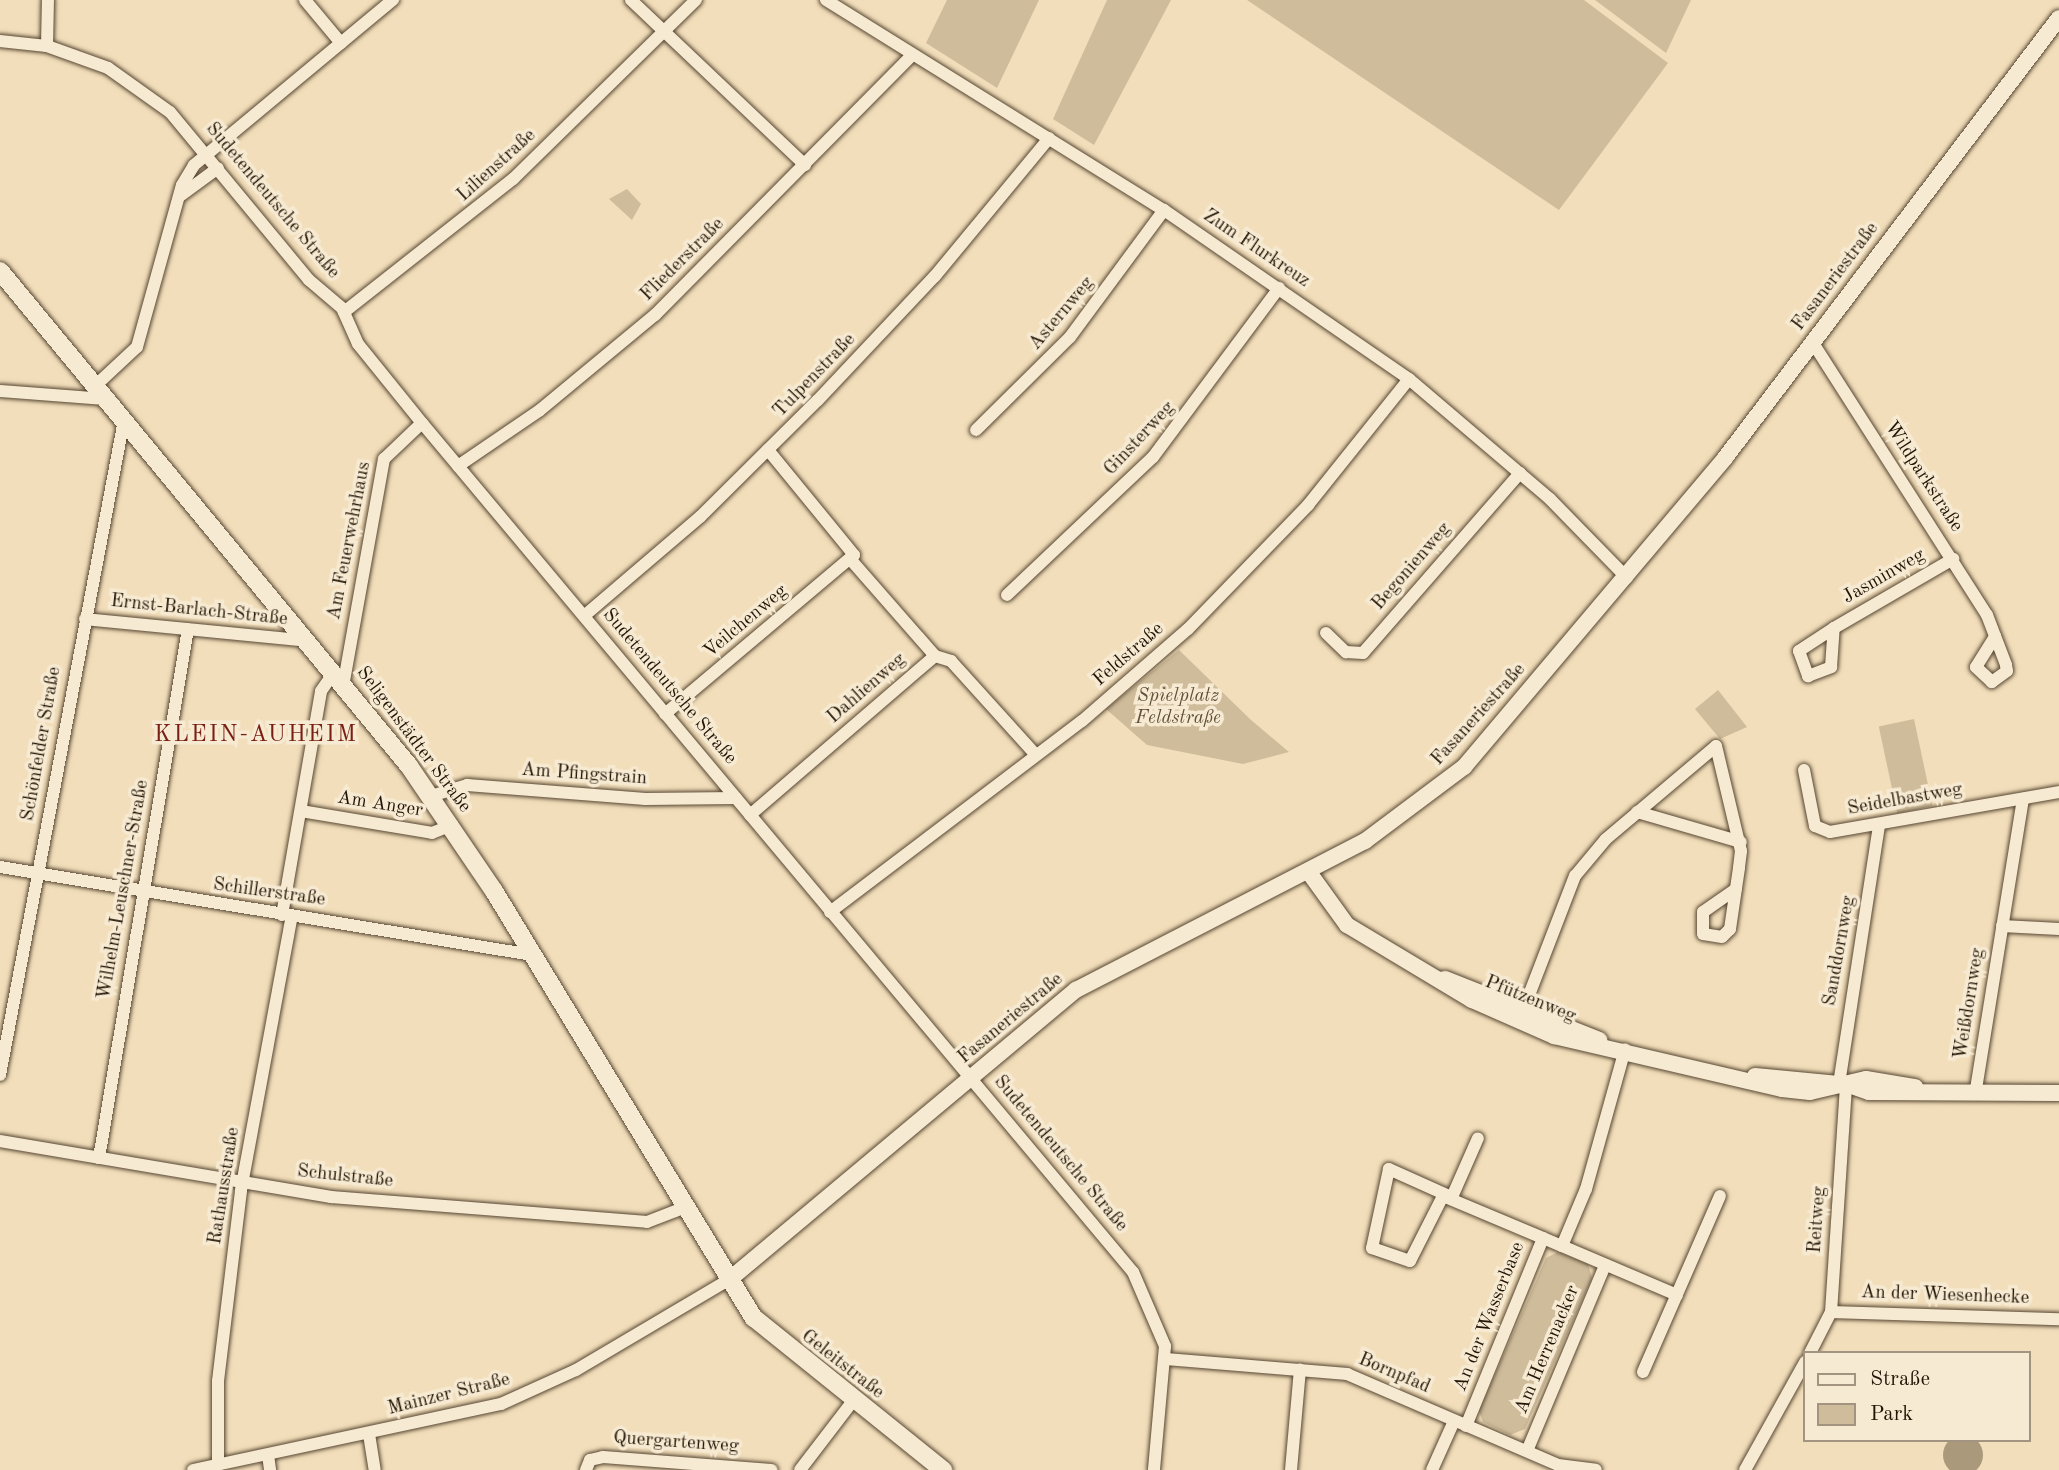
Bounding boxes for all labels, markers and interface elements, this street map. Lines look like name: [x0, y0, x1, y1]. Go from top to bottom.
street label: Sudetendeutsche Straße: [200, 118, 344, 284]
street label: Lilienstraße: [453, 125, 541, 207]
street label: Zum Flurkreuz: [1198, 205, 1314, 293]
street label: Fliederstraße: [636, 213, 730, 307]
street label: Fasaneriestraße: [1788, 218, 1884, 336]
street label: Asternweg: [1025, 273, 1099, 355]
street label: Tulpenstraße: [769, 329, 861, 423]
street label: Ginsterweg: [1100, 397, 1180, 481]
street label: Wildparkstraße: [1879, 417, 1967, 537]
street label: Am Feuerwehrhaus: [323, 460, 377, 622]
street label: Begonienweg: [1368, 518, 1456, 616]
street label: Jasminweg: [1839, 544, 1929, 610]
street label: Veilchenweg: [699, 580, 793, 664]
street label: Ernst-Barlach-Straße: [109, 590, 289, 632]
street label: Sudetendeutsche Straße: [597, 604, 741, 770]
street label: Feldstraße: [1089, 618, 1169, 692]
street label: Dahlienweg: [823, 649, 911, 729]
street label: Fasaneriestraße: [1427, 659, 1531, 771]
street label: Seligenstädter Straße: [351, 662, 475, 818]
street label: Schönfelder Straße: [17, 665, 67, 823]
park label: Spielplatz Feldstraße: [1135, 686, 1221, 730]
district label: KLEIN-AUHEIM: [156, 721, 356, 749]
street label: Am Pfingstrain: [520, 759, 648, 791]
street label: Wilhelm-Leuschner-Straße: [93, 778, 155, 1002]
street label: Seidelbastweg: [1846, 779, 1964, 821]
street label: Am Anger: [336, 787, 424, 823]
street label: Schillerstraße: [211, 874, 327, 912]
street label: Sanddornweg: [1819, 894, 1861, 1008]
street label: Weißdornweg: [1950, 947, 1990, 1061]
street label: Fasaneriestraße: [954, 968, 1068, 1070]
street label: Pfützenweg: [1481, 971, 1579, 1029]
street label: Sudetendeutsche Straße: [988, 1071, 1132, 1237]
street label: Rathausstraße: [204, 1126, 246, 1246]
street label: Schulstraße: [296, 1161, 394, 1193]
street label: Reitweg: [1804, 1186, 1832, 1254]
street label: An der Wasserbase: [1450, 1239, 1530, 1395]
street label: Am Herrenacker: [1511, 1282, 1585, 1418]
street label: An der Wiesenhecke: [1860, 1282, 2030, 1310]
street label: Geleitstraße: [796, 1326, 888, 1404]
street label: Bornpfad: [1355, 1349, 1433, 1399]
legend: [1804, 1351, 2031, 1442]
street label: Mainzer Straße: [385, 1369, 513, 1421]
text: Straße: [1870, 1369, 1930, 1390]
text: Park: [1870, 1404, 1913, 1425]
street label: Quergartenweg: [612, 1427, 740, 1459]

